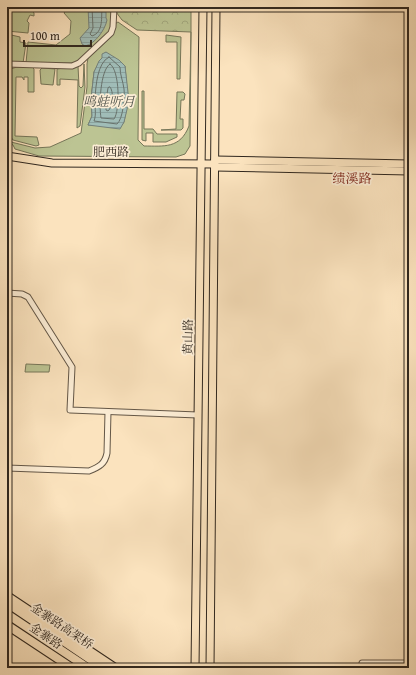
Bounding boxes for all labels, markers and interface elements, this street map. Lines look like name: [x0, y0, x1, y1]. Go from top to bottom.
scale bar: [24, 22, 91, 48]
text: 100 m: [30, 27, 60, 44]
water label: 鸣蛙听月: [83, 92, 136, 111]
street label: 肥西路: [93, 143, 129, 160]
district label: 绩溪路: [332, 169, 372, 188]
street label: 黄山路: [179, 319, 196, 355]
street label: 金寨路高架桥: [28, 600, 96, 652]
street label: 金寨路: [27, 620, 65, 652]

